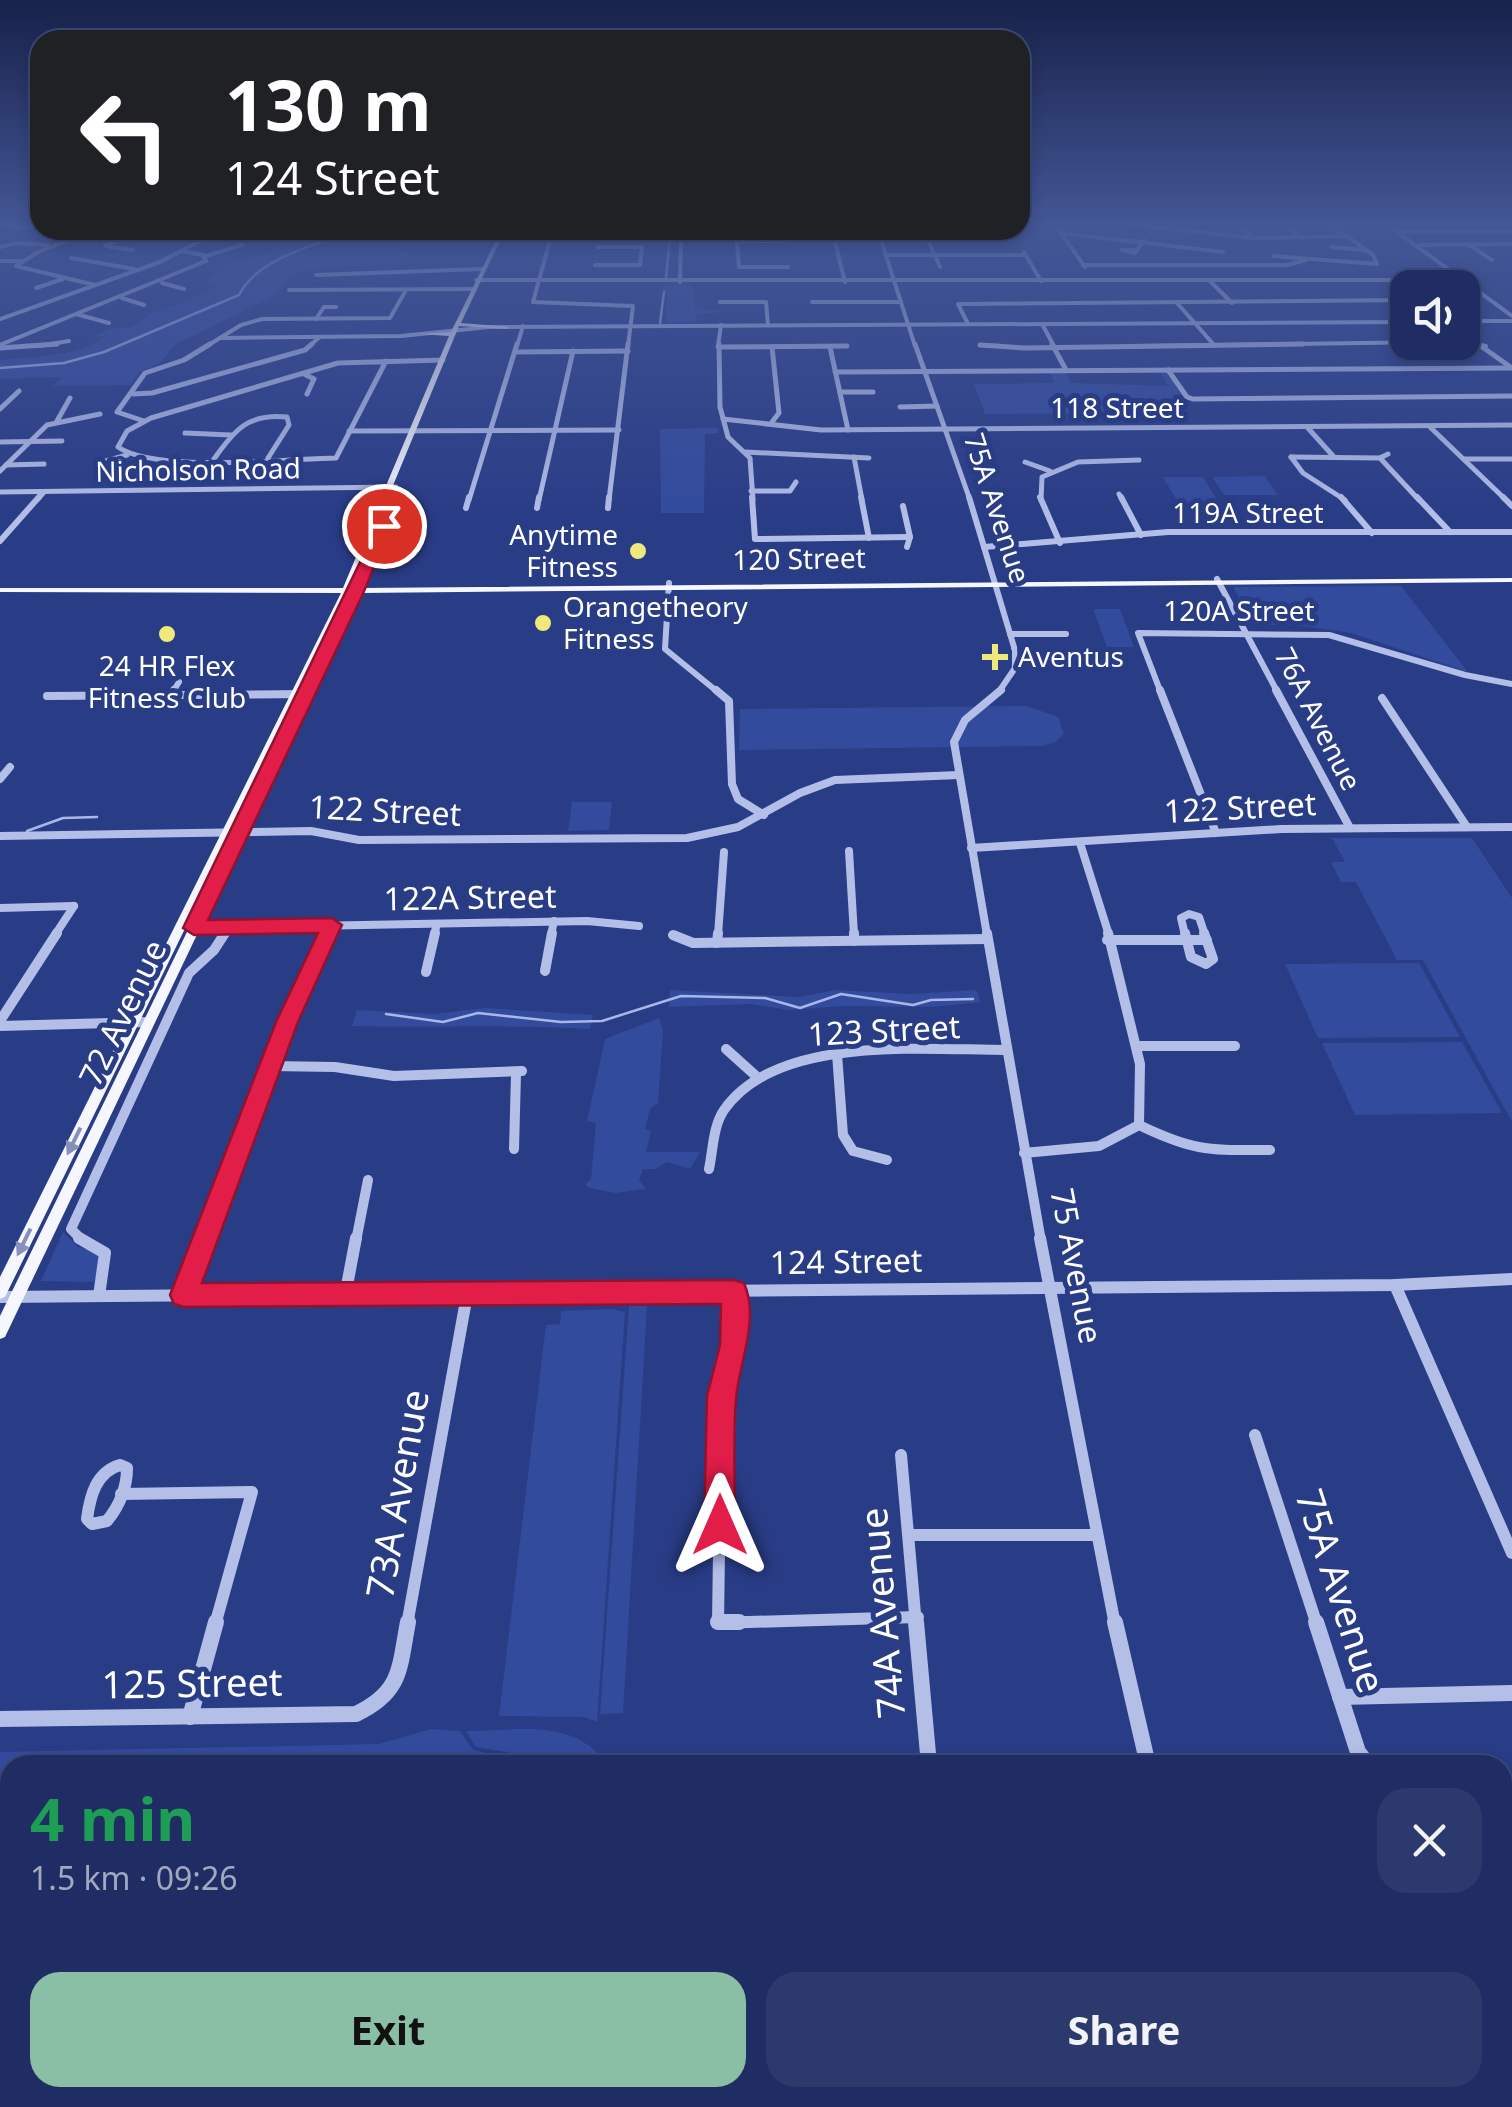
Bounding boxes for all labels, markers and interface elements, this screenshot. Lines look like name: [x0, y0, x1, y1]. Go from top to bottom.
text: 130 m: [225, 56, 432, 152]
icon: left: [60, 70, 190, 200]
text: 124 Street: [225, 147, 440, 208]
map controls: [1390, 270, 1480, 360]
button: sound: [1390, 270, 1480, 360]
street label: 118 Street: [1050, 388, 1184, 426]
street label: 75A Avenue: [956, 428, 1040, 588]
street label: Nicholson Road: [95, 448, 301, 490]
pin: [342, 484, 427, 569]
street label: 119A Street: [1172, 493, 1324, 531]
icon: arrive: [357, 499, 412, 554]
place label: Anytime Fitness: [509, 515, 618, 585]
street label: 120 Street: [732, 538, 866, 578]
marker: Anytime Fitness: [627, 540, 649, 562]
place label: Orangetheory Fitness: [563, 587, 749, 657]
street label: 120A Street: [1163, 591, 1315, 629]
marker: Orangetheory Fitness: [532, 612, 554, 634]
marker: 24 HR Flex Fitness Club: [156, 623, 178, 645]
place label: Aventus: [1018, 637, 1124, 675]
street label: 76A Avenue: [1267, 641, 1371, 796]
marker: Aventus: [982, 644, 1008, 670]
place label: 24 HR Flex Fitness Club: [88, 646, 246, 716]
street label: 122 Street: [1163, 781, 1317, 832]
street label: 122 Street: [308, 784, 462, 835]
street label: 122A Street: [383, 873, 557, 920]
street label: 72 Avenue: [68, 932, 175, 1092]
street label: 123 Street: [807, 1004, 961, 1055]
one-way arrow: [66, 1126, 83, 1155]
street label: 75 Avenue: [1041, 1184, 1114, 1347]
one-way arrow: [16, 1228, 33, 1257]
street label: 124 Street: [769, 1238, 923, 1283]
street label: 73A Avenue: [352, 1385, 440, 1602]
position arrow: [668, 1473, 772, 1577]
street label: 75A Avenue: [1285, 1482, 1399, 1699]
street label: 74A Avenue: [846, 1506, 916, 1721]
street label: 125 Street: [101, 1654, 283, 1710]
text: 4 min: [30, 1777, 195, 1859]
button: close: [1377, 1788, 1482, 1893]
text: 1.5 km · 09:26: [30, 1856, 238, 1899]
button: Exit: [30, 1972, 746, 2087]
button: Share: [766, 1972, 1482, 2087]

